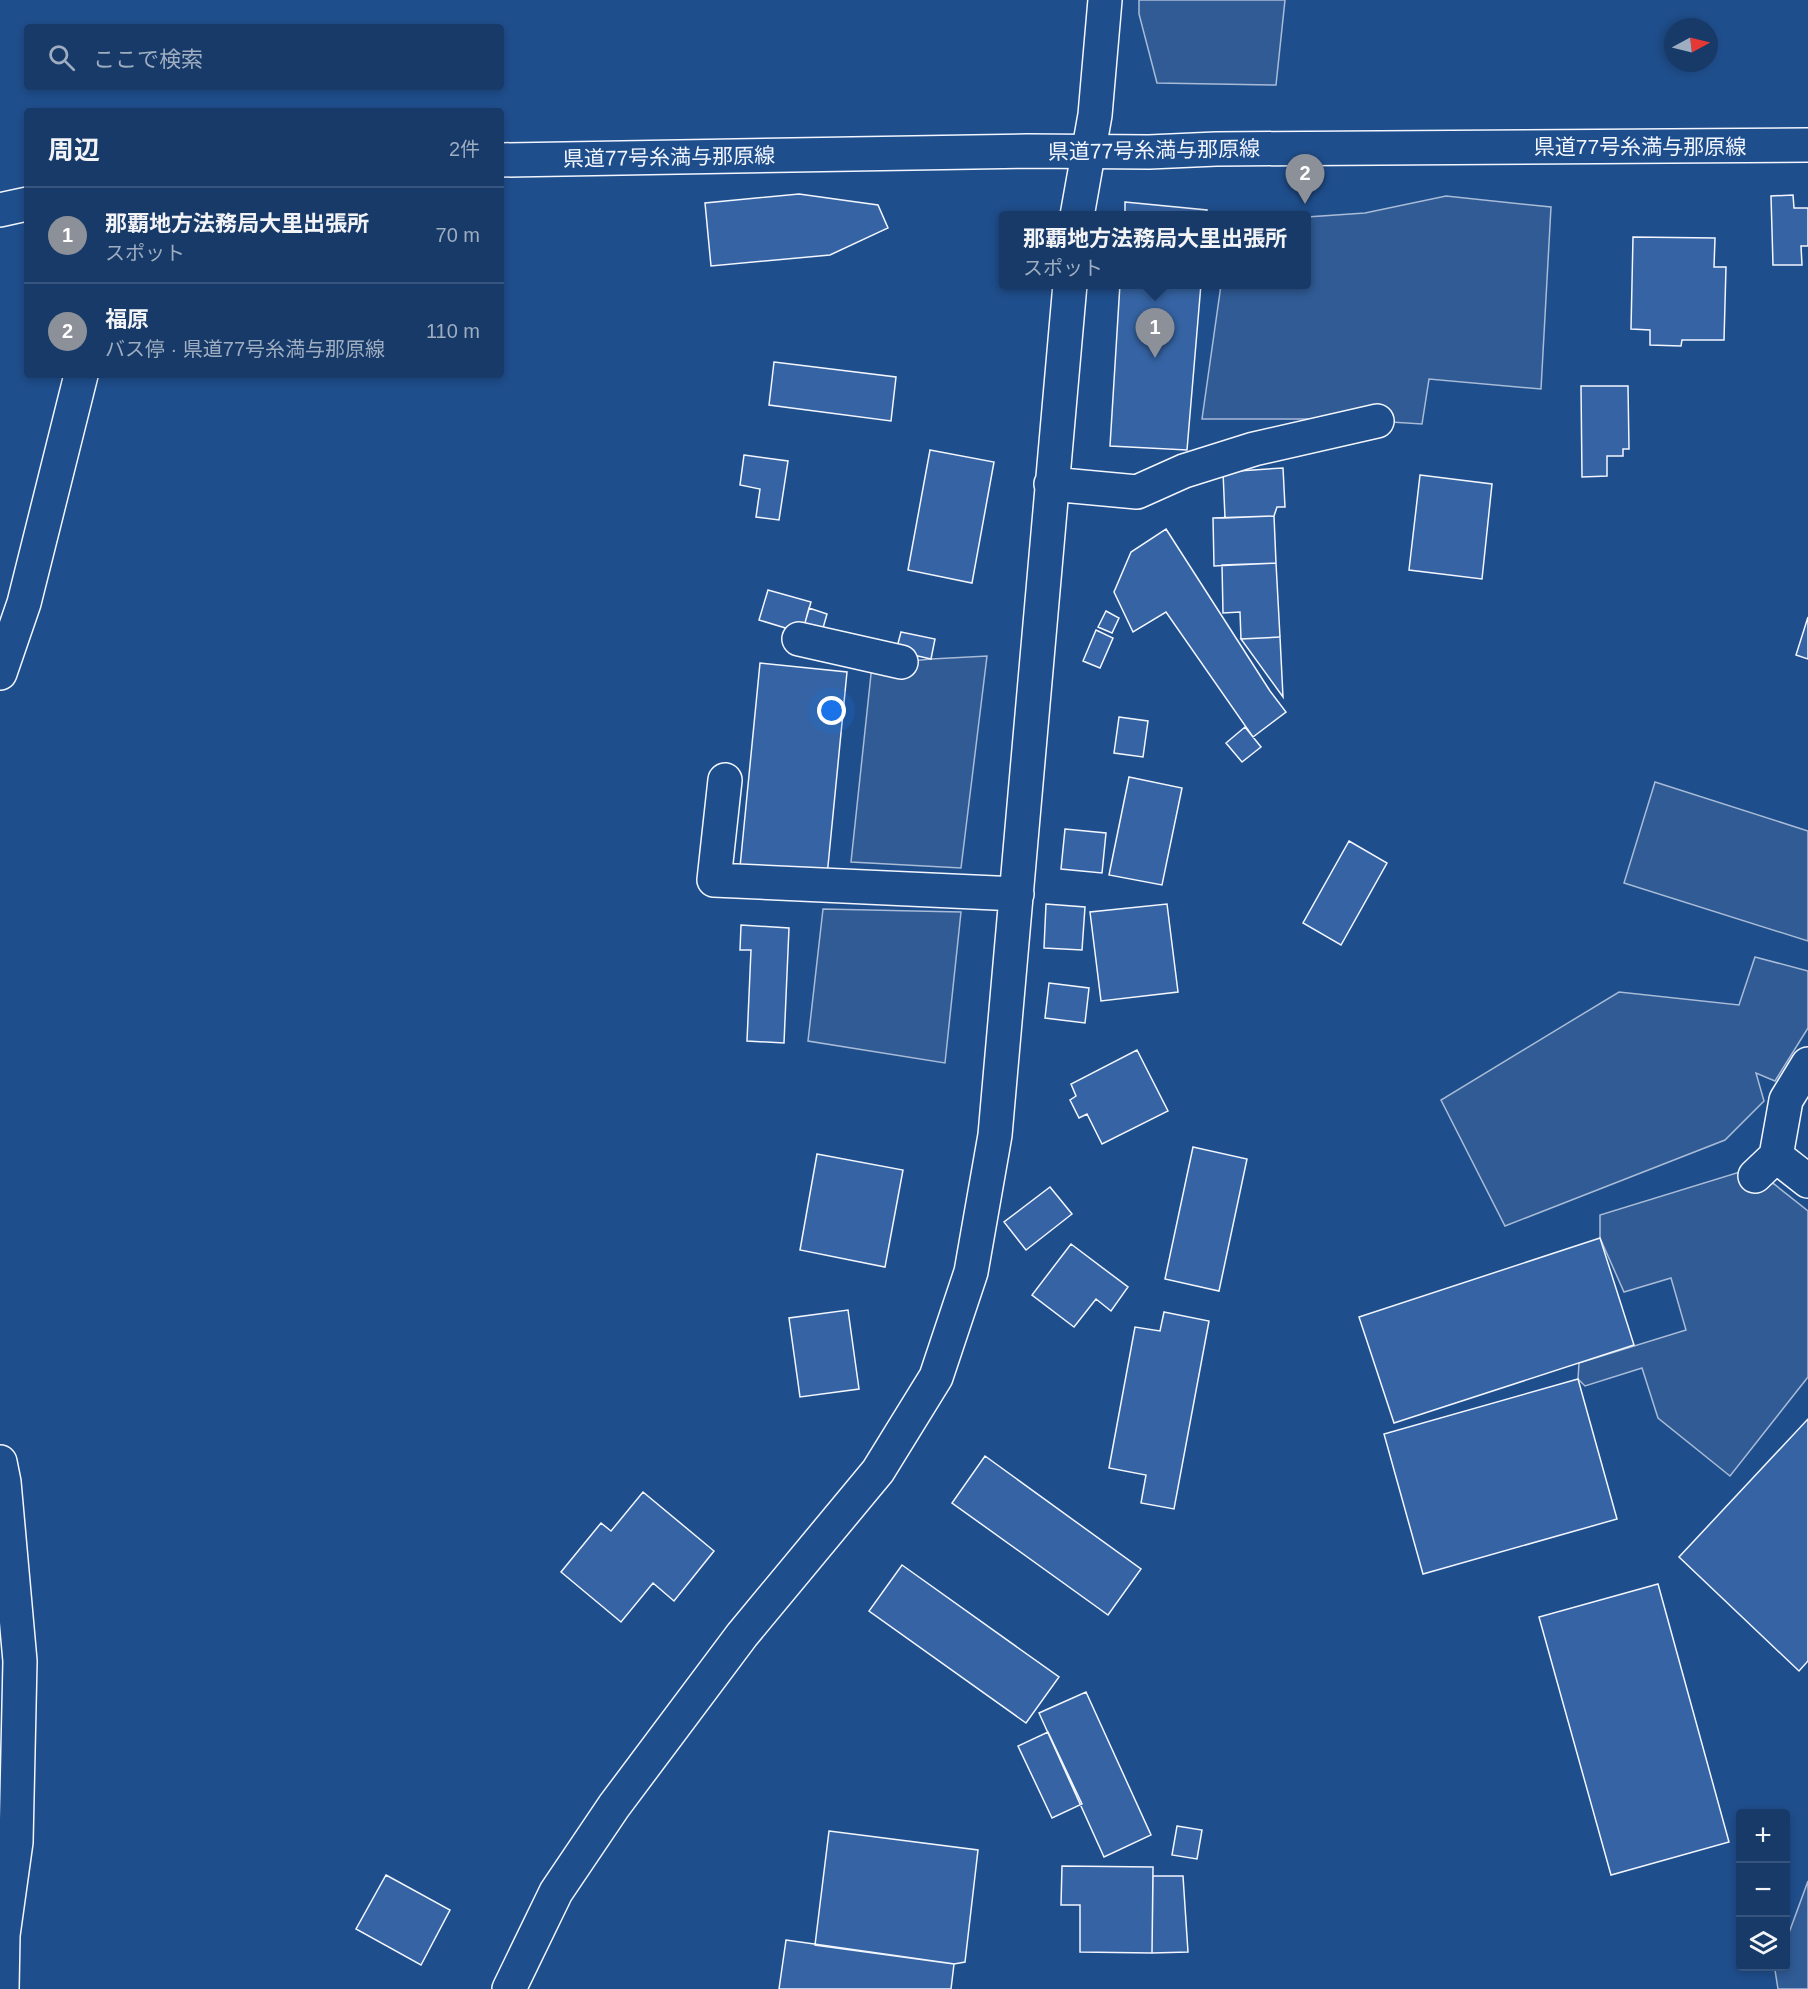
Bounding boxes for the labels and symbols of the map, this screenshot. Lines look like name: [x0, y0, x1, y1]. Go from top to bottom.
north arrow: [1664, 18, 1718, 72]
street label: 県道77号糸満与那原線: [1534, 135, 1746, 158]
street label: 県道77号糸満与那原線: [1048, 137, 1260, 163]
street label: 県道77号糸満与那原線: [563, 144, 775, 170]
pin: 2: [1286, 154, 1324, 204]
pin: 1: [1136, 308, 1174, 358]
your location: [817, 696, 846, 725]

